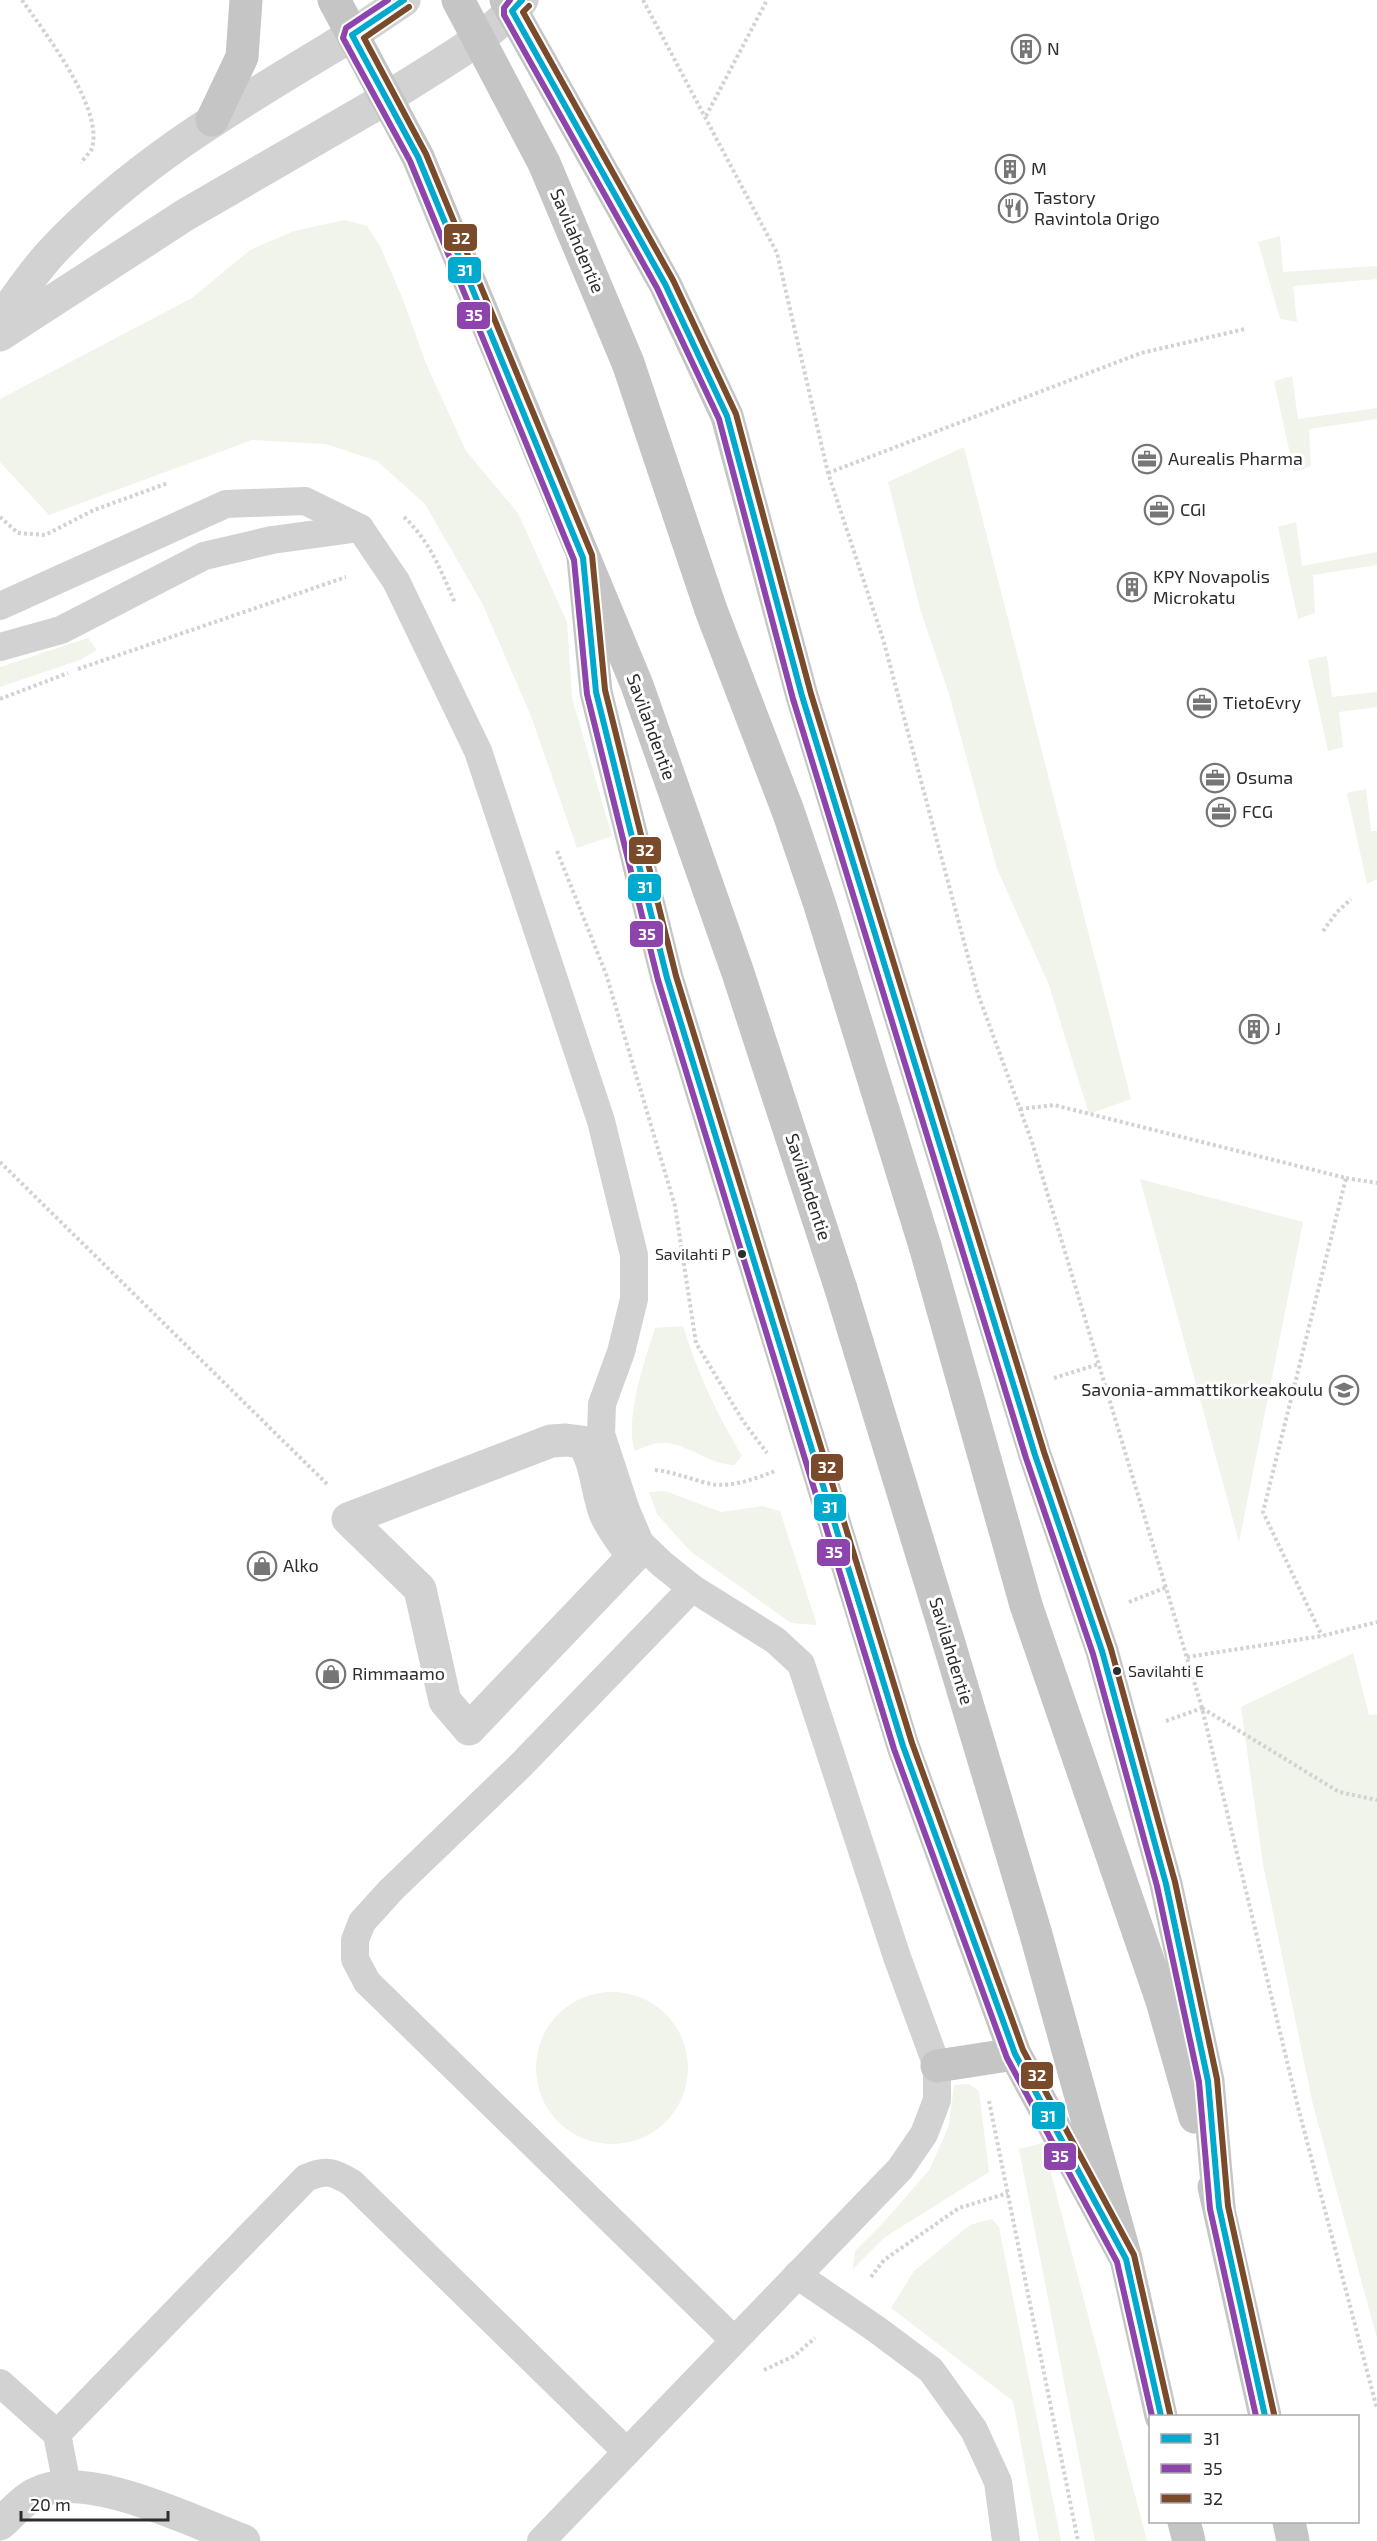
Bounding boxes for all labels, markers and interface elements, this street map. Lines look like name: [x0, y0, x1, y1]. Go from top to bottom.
building icon: N: [1010, 33, 1042, 65]
place label: N: [1047, 37, 1060, 59]
building icon: M: [994, 153, 1026, 185]
place label: M: [1031, 157, 1047, 179]
street label: Savilahdentie: [546, 185, 610, 296]
place label: Tastory Ravintola Origo: [1034, 186, 1160, 229]
restaurant icon: Tastory Ravintola Origo: [997, 192, 1029, 224]
line badge: 32: [443, 223, 478, 252]
text: 32: [452, 228, 470, 247]
line badge: 31: [447, 256, 482, 284]
text: 31: [457, 260, 473, 279]
line badge: 35: [456, 301, 491, 330]
text: 35: [465, 305, 483, 324]
office icon: Aurealis Pharma: [1131, 443, 1163, 475]
place label: Aurealis Pharma: [1168, 447, 1303, 469]
office icon: CGI: [1143, 494, 1175, 526]
place label: CGI: [1180, 498, 1206, 520]
place label: KPY Novapolis Microkatu: [1153, 565, 1270, 608]
building icon: KPY Novapolis Microkatu: [1116, 571, 1148, 603]
street label: Savilahdentie: [623, 671, 681, 783]
office icon: TietoEvry: [1186, 687, 1218, 719]
place label: TietoEvry: [1223, 691, 1302, 713]
office icon: Osuma: [1199, 762, 1231, 794]
place label: Osuma: [1236, 766, 1293, 788]
office icon: FCG: [1205, 796, 1237, 828]
place label: FCG: [1242, 800, 1273, 822]
line badge: 32: [628, 836, 662, 865]
text: 32: [636, 840, 654, 859]
line badge: 31: [627, 873, 662, 902]
text: 31: [637, 877, 653, 896]
line badge: 35: [629, 920, 664, 948]
text: 35: [638, 924, 656, 943]
building icon: J: [1238, 1013, 1270, 1045]
place label: J: [1275, 1017, 1281, 1039]
street label: Savilahdentie: [781, 1130, 837, 1243]
place label: Savilahti P: [655, 1244, 731, 1263]
marker: Savilahti P: [736, 1248, 748, 1260]
school or university icon: Savonia-ammattikorkeakoulu: [1328, 1374, 1360, 1406]
place label: Savonia-ammattikorkeakoulu: [1081, 1378, 1323, 1400]
line badge: 32: [810, 1453, 844, 1482]
text: 32: [818, 1457, 836, 1476]
line badge: 31: [813, 1493, 847, 1522]
text: 31: [822, 1497, 838, 1516]
line badge: 35: [816, 1538, 851, 1567]
text: 35: [825, 1542, 843, 1561]
shop icon: Alko: [246, 1550, 278, 1582]
place label: Alko: [283, 1554, 319, 1576]
street label: Savilahdentie: [925, 1594, 979, 1707]
shop icon: Rimmaamo: [315, 1658, 347, 1690]
place label: Savilahti E: [1128, 1661, 1204, 1680]
place label: Rimmaamo: [352, 1662, 445, 1684]
marker: Savilahti E: [1111, 1665, 1123, 1677]
line badge: 32: [1020, 2061, 1054, 2090]
text: 32: [1028, 2065, 1046, 2084]
line badge: 31: [1031, 2101, 1066, 2130]
text: 31: [1040, 2106, 1056, 2125]
line badge: 35: [1043, 2142, 1077, 2171]
text: 35: [1051, 2146, 1069, 2165]
legend: [1149, 2415, 1359, 2523]
text: 31: [1203, 2427, 1220, 2449]
text: 35: [1203, 2457, 1223, 2479]
scale bar: [21, 2484, 168, 2522]
text: 32: [1203, 2487, 1223, 2509]
text: 20 m: [30, 2493, 71, 2515]

